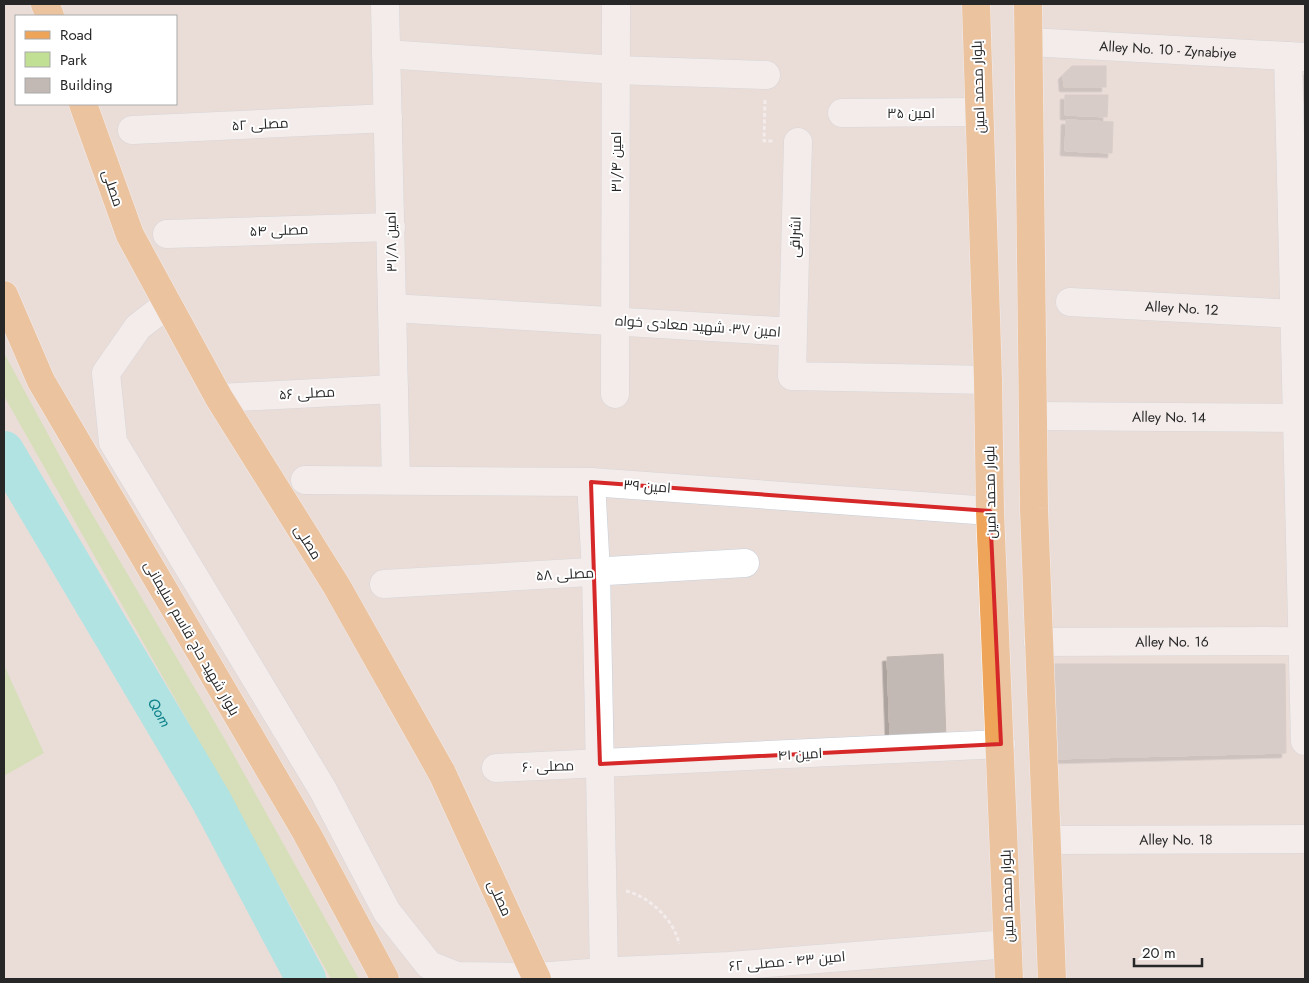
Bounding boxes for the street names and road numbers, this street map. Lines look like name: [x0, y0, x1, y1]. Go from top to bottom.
street label: Alley No. 10 - Zynabiye: [1099, 36, 1237, 63]
street label: بلوار محمد امین: [966, 40, 990, 134]
street label: امین ۳۵: [887, 103, 935, 123]
street label: مصلی ۵۲: [231, 113, 289, 135]
street label: امین ۳۱/۴: [606, 131, 626, 193]
street label: مصلی: [97, 167, 129, 209]
street label: امین ۳۱/۸: [380, 212, 402, 272]
street label: اشراقی: [784, 216, 806, 258]
street label: مصلی ۵۴: [249, 219, 309, 241]
street label: Alley No. 12: [1145, 296, 1219, 320]
street label: امین ۳۷- شهید معادی خواه: [614, 310, 782, 342]
street label: مصلی ۵۶: [278, 382, 336, 404]
street label: Alley No. 14: [1132, 407, 1206, 427]
street label: بلوار محمد امین: [979, 445, 1001, 539]
street label: امین ۳۹: [623, 474, 671, 498]
street label: مصلی: [290, 521, 326, 563]
street label: بلوار شهید حاج قاسم سلیمانی: [139, 557, 245, 719]
street label: مصلی ۵۸: [535, 562, 595, 586]
street label: Alley No. 16: [1135, 631, 1209, 652]
street label: امین ۴۱: [777, 743, 823, 765]
street label: مصلی ۶۰: [522, 755, 574, 777]
street label: Alley No. 18: [1139, 829, 1213, 850]
street label: بلوار محمد امین: [995, 849, 1019, 943]
street label: مصلی: [483, 877, 517, 919]
street label: امین ۴۳ - مصلی ۶۲: [728, 946, 846, 976]

